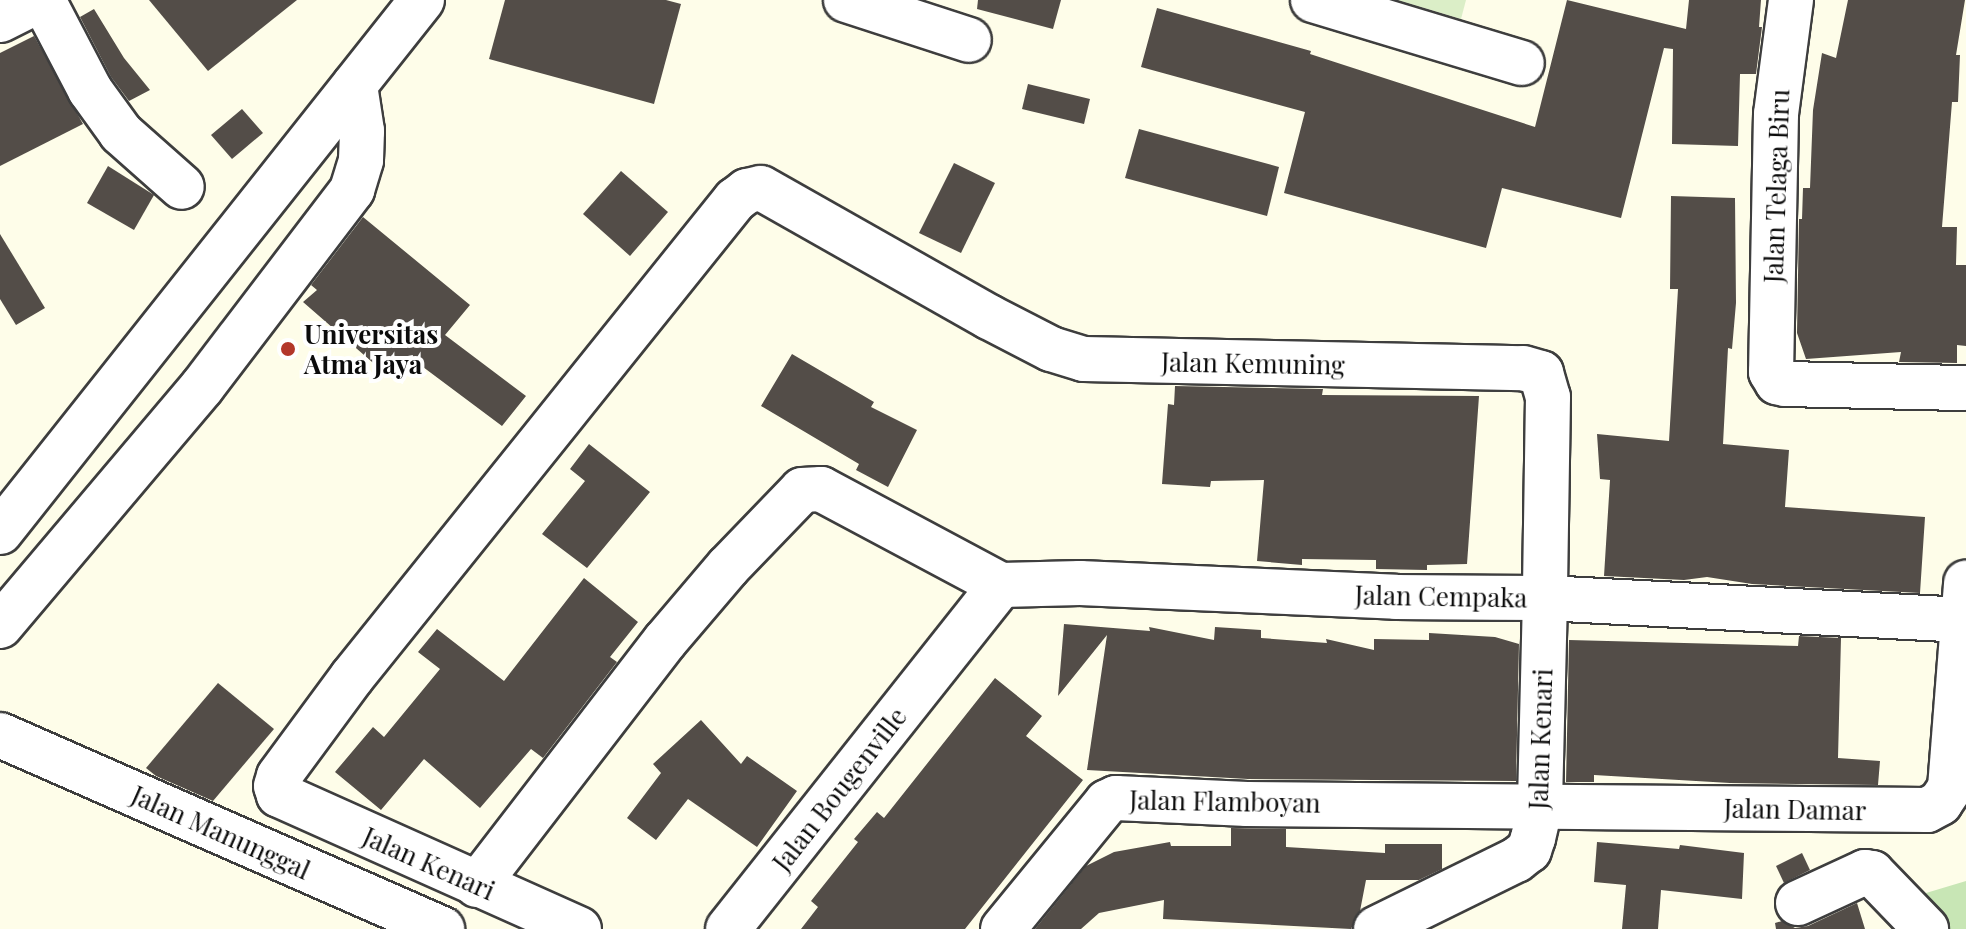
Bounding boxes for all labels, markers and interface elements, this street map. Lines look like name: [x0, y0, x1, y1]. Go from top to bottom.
street label: Jalan Telaga Biru: [1757, 88, 1795, 284]
place label: Universitas Atma Jaya: [304, 318, 438, 380]
marker: Universitas Atma Jaya: [279, 340, 297, 358]
street label: Jalan Kemuning: [1161, 346, 1345, 380]
street label: Jalan Cempaka: [1355, 579, 1527, 613]
street label: Jalan Kenari: [1522, 668, 1558, 810]
street label: Jalan Bougenville: [766, 701, 912, 877]
street label: Jalan Manunggal: [127, 779, 315, 885]
street label: Jalan Flamboyan: [1129, 784, 1321, 818]
street label: Jalan Damar: [1724, 792, 1866, 826]
street label: Jalan Kenari: [358, 820, 500, 906]

